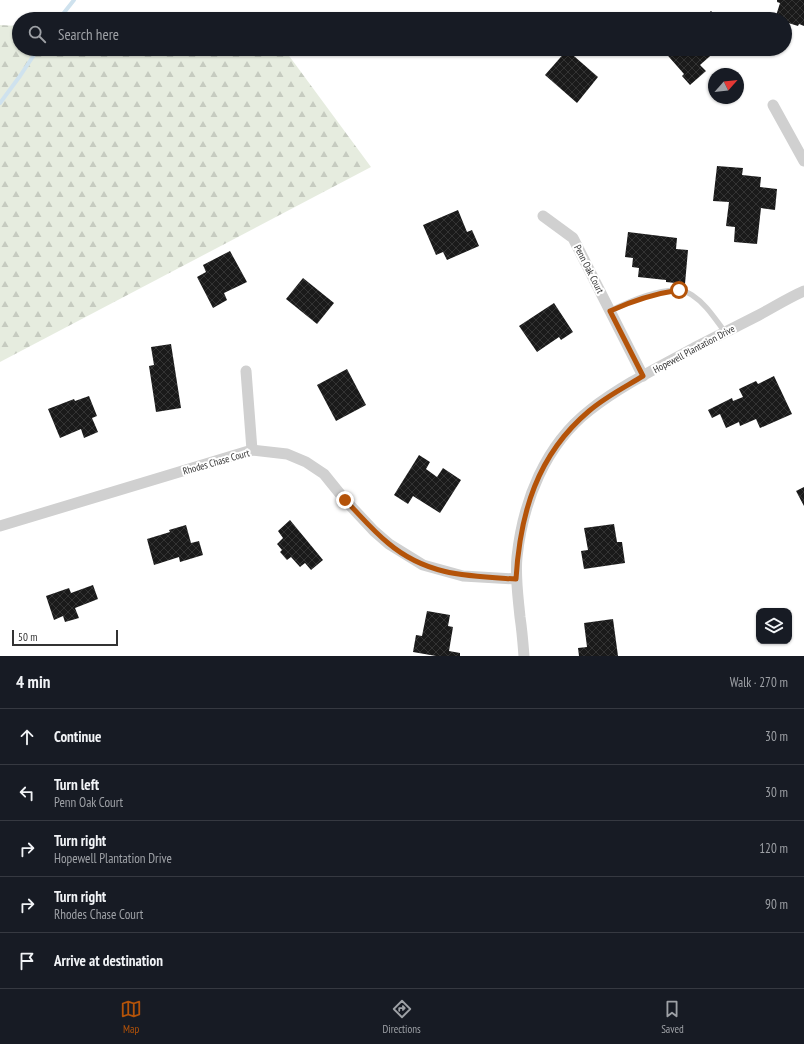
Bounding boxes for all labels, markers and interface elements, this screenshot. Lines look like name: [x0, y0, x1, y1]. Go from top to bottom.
search box: [12, 12, 792, 56]
icon: search: [26, 23, 48, 45]
text: Search here: [58, 25, 119, 44]
north arrow: [708, 68, 744, 104]
street label: Penn Oak Court: [571, 242, 607, 296]
route start: [670, 281, 688, 299]
street label: Hopewell Plantation Drive: [651, 322, 737, 376]
street label: Rhodes Chase Court: [181, 446, 251, 478]
route end: [336, 491, 354, 509]
map controls: [756, 608, 792, 644]
button: layers: [756, 608, 792, 644]
scale bar: [12, 628, 118, 647]
text: 50 m: [18, 630, 37, 644]
text: 4 min: [16, 671, 50, 693]
text: Walk · 270 m: [730, 674, 788, 691]
icon: ahead: [16, 726, 38, 748]
text: Continue: [54, 727, 101, 746]
text: 30 m: [765, 728, 788, 745]
text: Turn left: [54, 775, 99, 794]
icon: left: [16, 782, 38, 804]
text: 30 m: [765, 784, 788, 801]
text: Penn Oak Court: [54, 794, 123, 811]
text: Turn right: [54, 831, 106, 850]
icon: right: [16, 838, 38, 860]
text: 120 m: [759, 840, 788, 857]
text: Hopewell Plantation Drive: [54, 850, 172, 867]
text: Turn right: [54, 887, 106, 906]
icon: right: [16, 894, 38, 916]
text: 90 m: [765, 896, 788, 913]
text: Rhodes Chase Court: [54, 906, 143, 923]
icon: arrive: [16, 950, 38, 972]
text: Arrive at destination: [54, 951, 163, 970]
tab: Map: [120, 998, 142, 1036]
tab: Directions: [383, 998, 421, 1036]
tab: Saved: [661, 998, 684, 1036]

